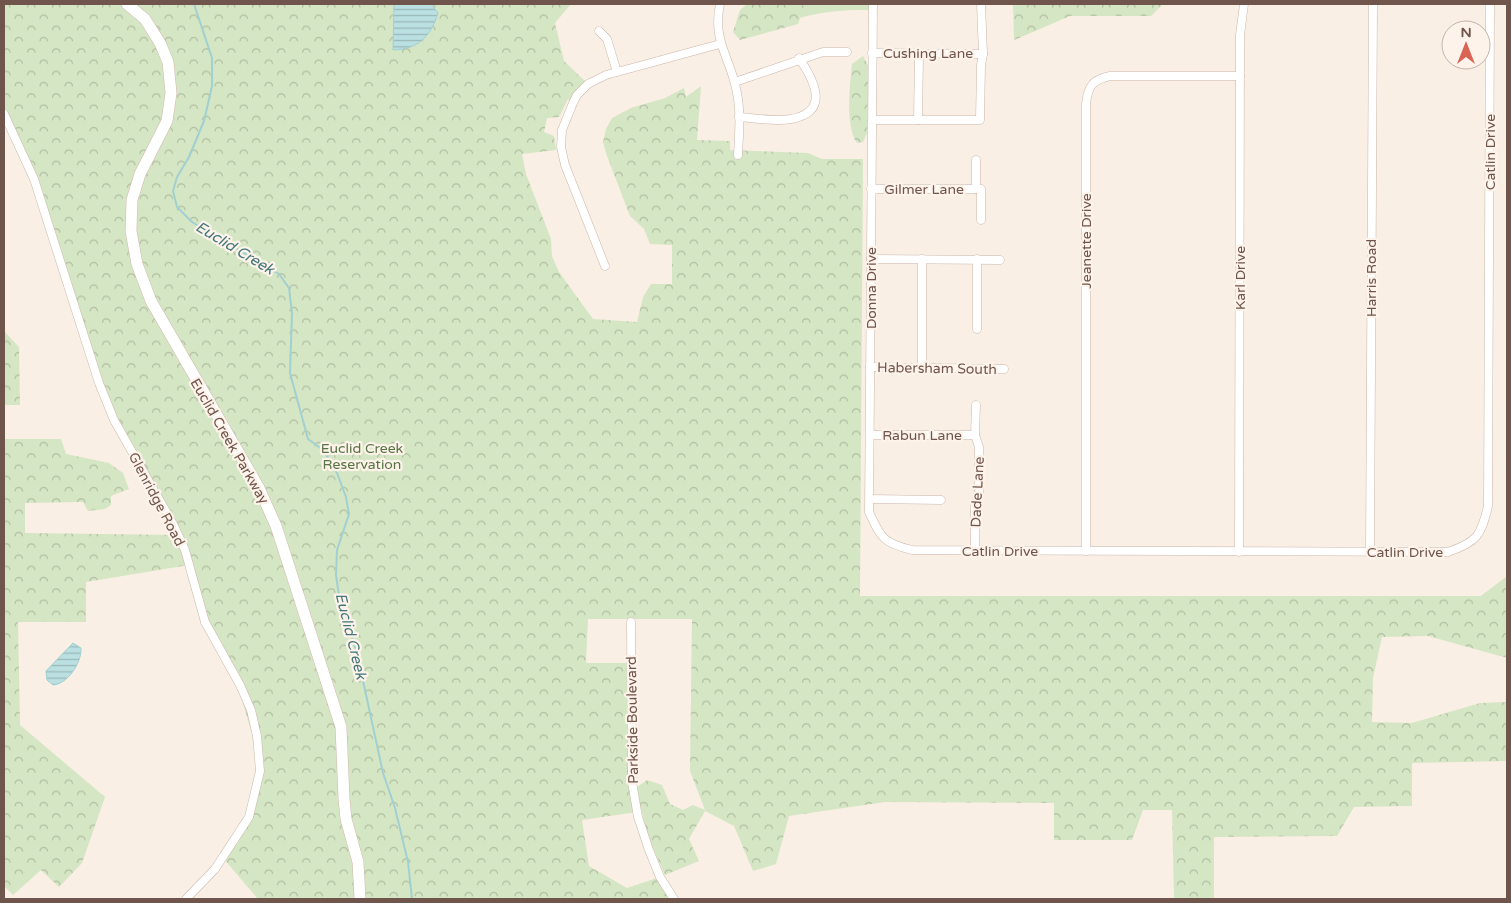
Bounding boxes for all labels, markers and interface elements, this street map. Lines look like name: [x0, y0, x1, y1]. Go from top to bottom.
north arrow: [1441, 20, 1491, 70]
text: N: [1460, 24, 1472, 41]
street label: Cushing Lane: [883, 45, 973, 62]
street label: Catlin Drive: [1482, 114, 1499, 190]
street label: Gilmer Lane: [884, 181, 964, 198]
street label: Jeanette Drive: [1078, 193, 1095, 289]
water label: Euclid Creek: [193, 218, 279, 279]
street label: Harris Road: [1363, 239, 1380, 317]
street label: Karl Drive: [1232, 246, 1249, 310]
street label: Donna Drive: [863, 247, 880, 329]
street label: Habersham South: [877, 359, 997, 378]
street label: Euclid Creek Parkway: [187, 375, 273, 508]
street label: Rabun Lane: [882, 427, 962, 444]
park label: Euclid Creek Reservation: [321, 440, 404, 473]
street label: Glenridge Road: [125, 449, 188, 549]
street label: Dade Lane: [967, 456, 988, 528]
street label: Catlin Drive: [962, 543, 1038, 560]
street label: Catlin Drive: [1367, 544, 1443, 561]
water label: Euclid Creek: [332, 591, 371, 683]
street label: Parkside Boulevard: [623, 656, 642, 784]

